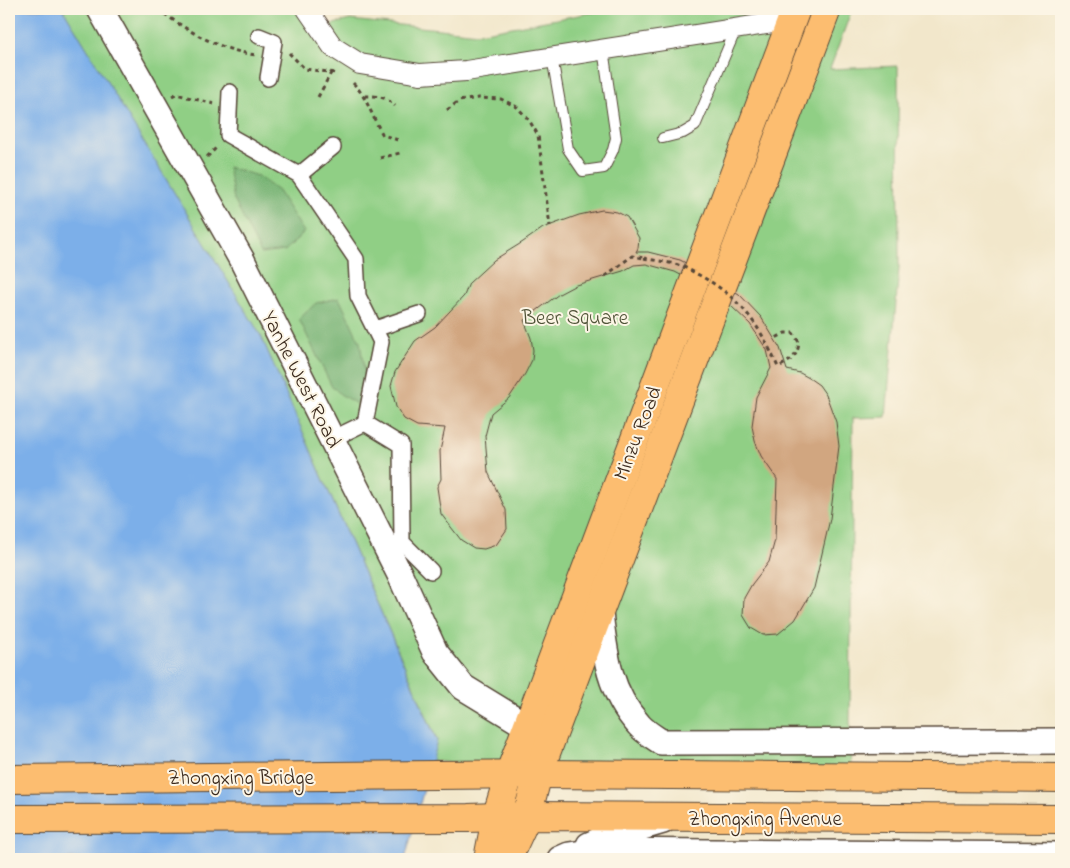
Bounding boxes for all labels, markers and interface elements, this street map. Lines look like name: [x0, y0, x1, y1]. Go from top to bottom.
park label: Beer Square: [521, 304, 629, 334]
street label: Yanhe West Road: [253, 306, 348, 454]
street label: Minzu Road: [607, 382, 671, 485]
street label: Zhongxing Bridge: [168, 764, 315, 796]
street label: Zhongxing Avenue: [688, 805, 842, 837]

